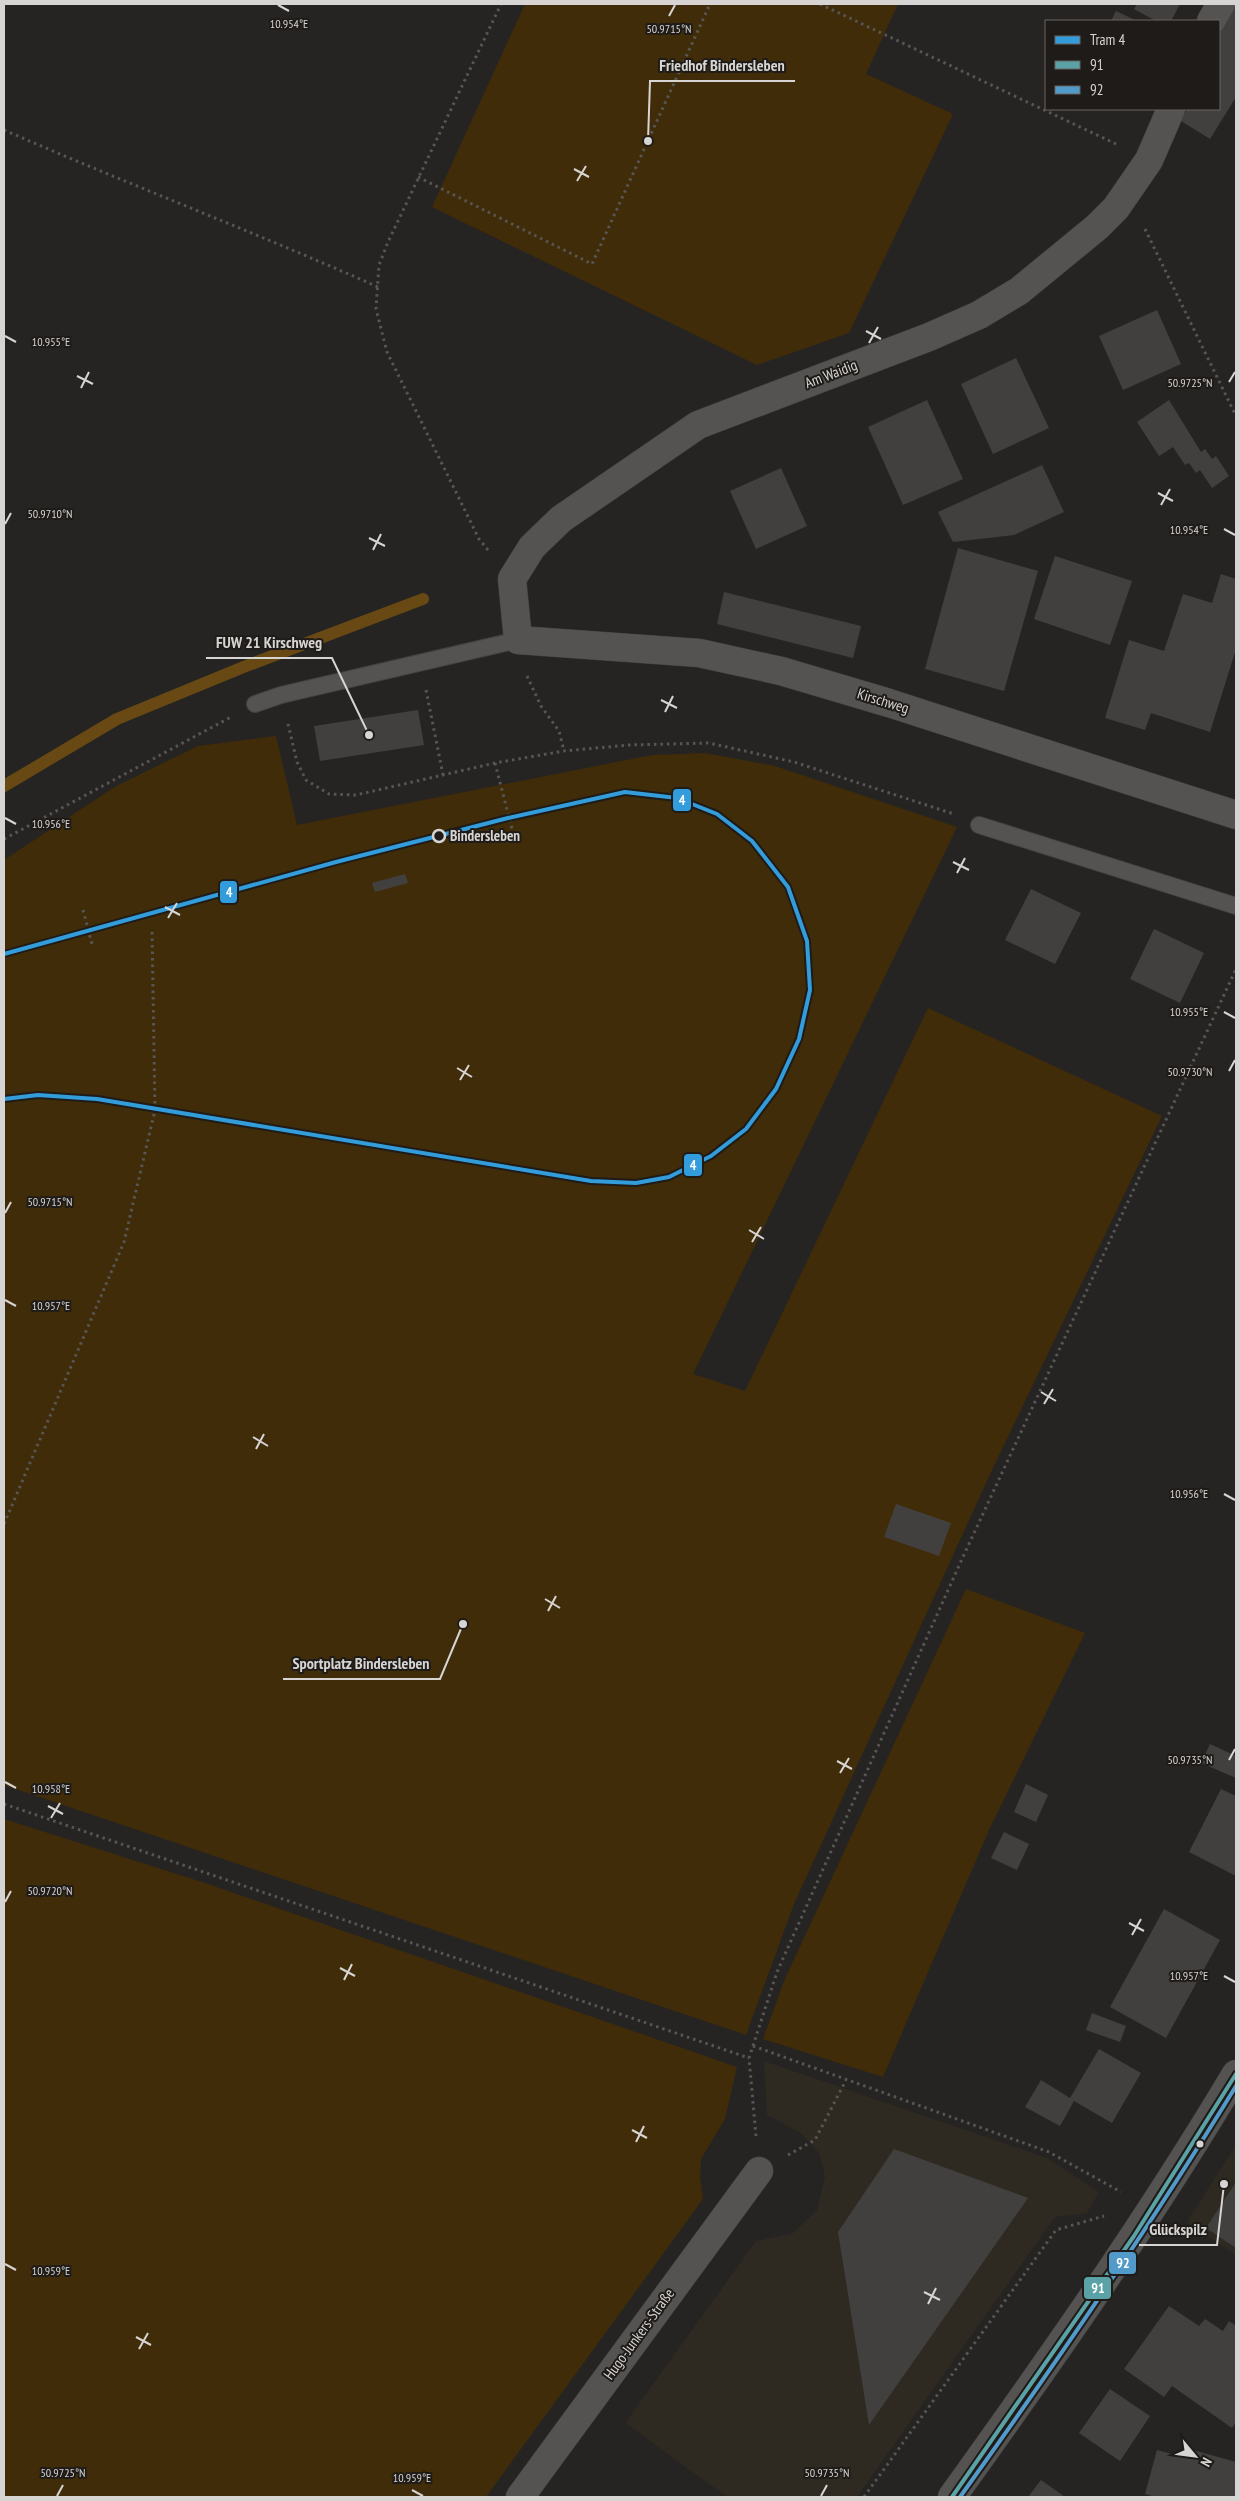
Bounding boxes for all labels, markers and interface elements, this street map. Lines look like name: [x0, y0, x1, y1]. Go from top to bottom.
text: 10.954°E: [270, 16, 308, 31]
legend: [1045, 20, 1220, 110]
text: 50.9715°N: [646, 21, 692, 36]
text: Tram 4: [1090, 30, 1125, 49]
callout: Friedhof Bindersleben: [650, 50, 795, 81]
text: Friedhof Bindersleben: [659, 55, 785, 75]
text: 91: [1090, 55, 1104, 74]
text: 92: [1090, 80, 1104, 99]
text: 10.955°E: [32, 334, 70, 349]
street label: Am Waidig: [802, 355, 860, 392]
text: 50.9725°N: [1167, 375, 1213, 390]
text: 50.9710°N: [27, 506, 73, 521]
text: 10.954°E: [1170, 522, 1208, 537]
callout: FUW 21 Kirschweg: [206, 627, 332, 658]
text: FUW 21 Kirschweg: [216, 632, 322, 652]
street label: Kirschweg: [855, 684, 911, 717]
line badge: 4: [672, 788, 692, 812]
text: 4: [679, 791, 686, 809]
text: 10.956°E: [32, 816, 70, 831]
place label: Bindersleben: [450, 826, 520, 845]
marker: Bindersleben: [432, 829, 446, 843]
line badge: 4: [219, 880, 238, 904]
text: 4: [226, 883, 233, 901]
text: 10.955°E: [1170, 1004, 1208, 1019]
text: 50.9730°N: [1167, 1064, 1213, 1079]
line badge: 4: [683, 1153, 703, 1177]
text: 4: [690, 1156, 697, 1174]
text: 50.9715°N: [27, 1194, 73, 1209]
text: 10.957°E: [32, 1298, 70, 1313]
text: 10.956°E: [1170, 1486, 1208, 1501]
callout: Sportplatz Bindersleben: [283, 1648, 440, 1679]
text: Sportplatz Bindersleben: [292, 1653, 430, 1673]
text: 50.9735°N: [1167, 1752, 1213, 1767]
text: 10.958°E: [32, 1781, 70, 1796]
text: 50.9720°N: [27, 1883, 73, 1898]
text: 10.957°E: [1170, 1968, 1208, 1983]
unlabelled marker: [1195, 2139, 1205, 2149]
callout: Glückspilz: [1139, 2214, 1217, 2245]
text: Glückspilz: [1149, 2219, 1207, 2239]
line badge: 92: [1108, 2251, 1137, 2275]
text: 92: [1116, 2254, 1130, 2272]
text: 10.959°E: [32, 2263, 70, 2278]
line badge: 91: [1083, 2276, 1112, 2300]
text: 91: [1091, 2279, 1105, 2297]
street label: Hugo-Junkers-Straße: [599, 2284, 678, 2383]
north arrow: [1170, 2431, 1220, 2481]
text: N: [1197, 2455, 1216, 2470]
text: 50.9725°N: [40, 2465, 86, 2480]
text: 50.9735°N: [804, 2465, 850, 2480]
text: 10.959°E: [393, 2470, 431, 2485]

